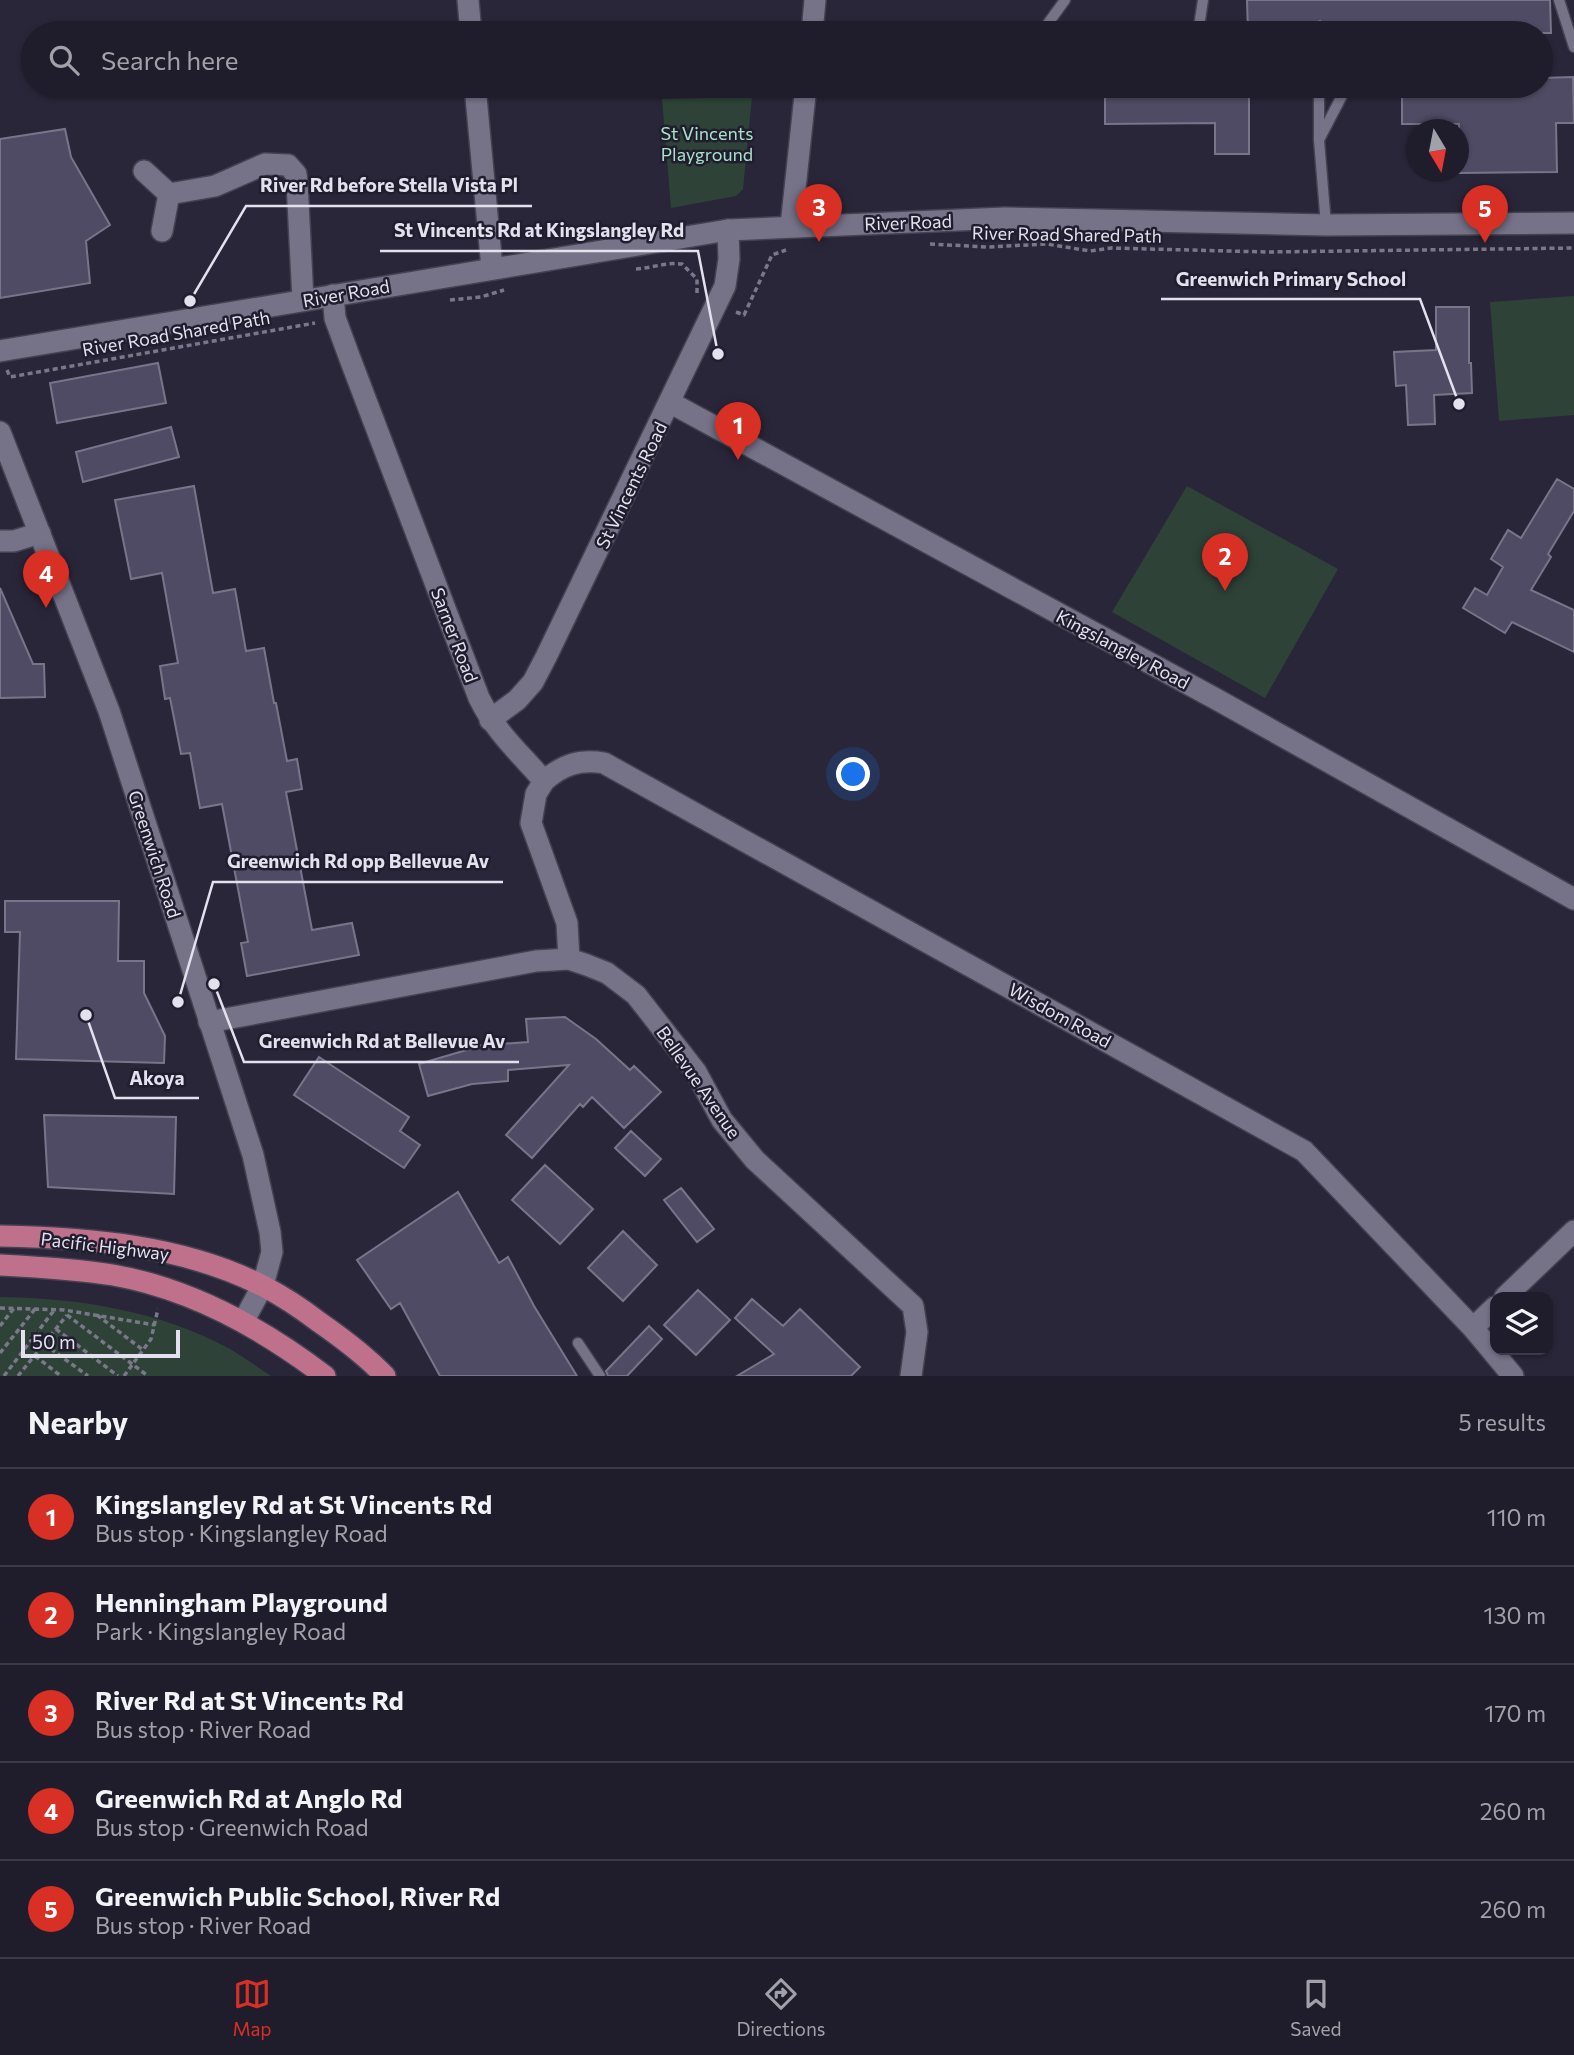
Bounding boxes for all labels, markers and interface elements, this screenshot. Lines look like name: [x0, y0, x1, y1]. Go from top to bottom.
search box: [21, 21, 1553, 98]
icon: search: [45, 41, 83, 79]
text: Search here: [101, 44, 239, 75]
north arrow: [1406, 119, 1469, 182]
park label: St Vincents Playground: [661, 122, 753, 165]
callout: River Rd before Stella Vista Pl: [246, 166, 532, 206]
text: River Rd before Stella Vista Pl: [260, 173, 518, 196]
pin: 3: [796, 184, 842, 242]
pin: 5: [1462, 185, 1508, 243]
street label: River Road: [864, 209, 952, 235]
callout: St Vincents Rd at Kingslangley Rd: [380, 211, 698, 251]
text: St Vincents Rd at Kingslangley Rd: [394, 218, 684, 241]
street label: River Road Shared Path: [972, 221, 1162, 247]
callout: Greenwich Primary School: [1161, 259, 1420, 299]
text: Greenwich Primary School: [1176, 267, 1406, 290]
street label: River Road: [301, 275, 391, 311]
street label: River Road Shared Path: [80, 306, 272, 360]
pin: 1: [715, 402, 761, 460]
street label: St Vincents Road: [591, 418, 671, 552]
pin: 2: [1202, 533, 1248, 591]
pin: 4: [23, 550, 69, 608]
street label: Sarner Road: [427, 585, 483, 685]
street label: Kingslangley Road: [1053, 605, 1193, 693]
your location: [836, 757, 870, 791]
street label: Greenwich Road: [124, 787, 186, 921]
callout: Greenwich Rd opp Bellevue Av: [213, 842, 503, 882]
text: Greenwich Rd opp Bellevue Av: [227, 849, 490, 872]
street label: Wisdom Road: [1005, 978, 1115, 1052]
callout: Greenwich Rd at Bellevue Av: [244, 1022, 519, 1062]
street label: Bellevue Avenue: [652, 1022, 746, 1142]
text: Greenwich Rd at Bellevue Av: [259, 1029, 506, 1052]
callout: Akoya: [115, 1058, 199, 1098]
text: Akoya: [129, 1066, 185, 1089]
street label: Pacific Highway: [40, 1227, 170, 1265]
map controls: [1490, 1292, 1553, 1355]
button: layers: [1490, 1292, 1553, 1355]
scale bar: [21, 1327, 180, 1359]
text: 50 m: [32, 1330, 76, 1353]
text: Nearby: [28, 1403, 128, 1440]
text: 5 results: [1458, 1408, 1546, 1436]
text: Kingslangley Rd at St Vincents Rd: [95, 1488, 492, 1519]
text: 1: [46, 1503, 56, 1531]
text: 110 m: [1487, 1503, 1546, 1531]
text: Bus stop · Kingslangley Road: [95, 1519, 387, 1547]
text: Henningham Playground: [95, 1586, 388, 1617]
text: 2: [44, 1601, 58, 1629]
text: 130 m: [1484, 1601, 1546, 1629]
text: Park · Kingslangley Road: [95, 1617, 346, 1645]
text: River Rd at St Vincents Rd: [95, 1684, 404, 1715]
text: 3: [44, 1699, 58, 1727]
text: 170 m: [1485, 1699, 1546, 1727]
text: Bus stop · River Road: [95, 1715, 311, 1743]
text: Greenwich Rd at Anglo Rd: [95, 1782, 403, 1813]
text: 4: [44, 1797, 58, 1825]
text: 260 m: [1480, 1797, 1546, 1825]
text: Bus stop · Greenwich Road: [95, 1813, 369, 1841]
text: Greenwich Public School, River Rd: [95, 1880, 500, 1911]
text: 5: [44, 1895, 58, 1923]
text: 260 m: [1480, 1895, 1546, 1923]
text: Bus stop · River Road: [95, 1911, 311, 1939]
tab: Map: [232, 1975, 272, 2040]
tab: Directions: [736, 1975, 826, 2040]
tab: Saved: [1290, 1975, 1342, 2040]

